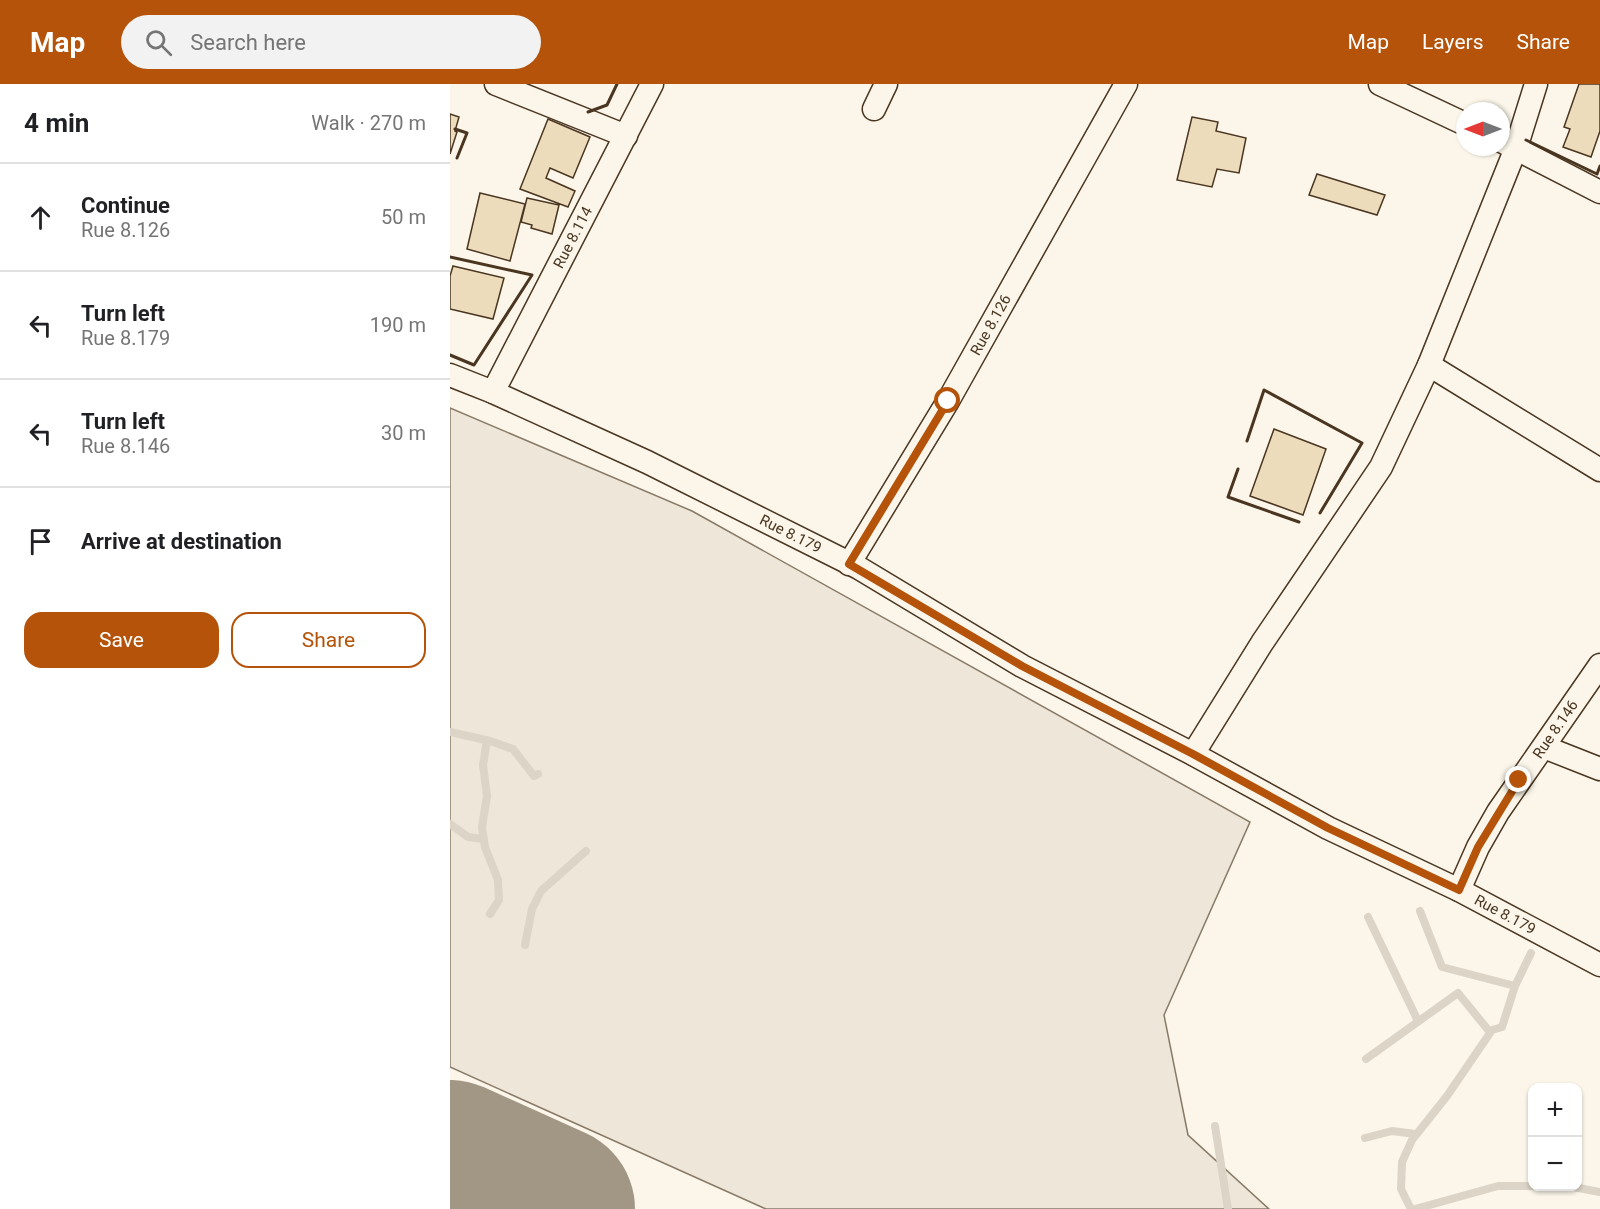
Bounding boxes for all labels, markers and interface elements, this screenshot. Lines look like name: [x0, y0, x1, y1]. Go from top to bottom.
search box: [121, 15, 541, 69]
text: Map: [30, 26, 85, 59]
icon: search: [142, 26, 175, 59]
text: Search here: [190, 30, 306, 55]
text: Map: [1347, 30, 1389, 54]
text: Layers: [1422, 30, 1483, 54]
text: Share: [1516, 30, 1570, 54]
north arrow: [1456, 102, 1510, 156]
text: 4 min: [24, 108, 89, 138]
text: Walk · 270 m: [311, 111, 426, 135]
text: Continue: [81, 193, 170, 218]
icon: ahead: [24, 201, 57, 234]
street label: Rue 8.114: [549, 203, 596, 271]
text: 50 m: [381, 205, 426, 229]
text: Rue 8.126: [81, 218, 170, 242]
street label: Rue 8.126: [967, 291, 1015, 358]
text: Turn left: [81, 301, 165, 326]
icon: left: [24, 309, 57, 342]
text: 190 m: [370, 313, 426, 337]
text: Rue 8.179: [81, 326, 170, 350]
route start: [934, 387, 960, 413]
text: Turn left: [81, 409, 165, 434]
icon: left: [24, 417, 57, 450]
text: 30 m: [381, 421, 426, 445]
text: Rue 8.146: [81, 434, 170, 458]
street label: Rue 8.179: [757, 511, 825, 557]
icon: arrive: [24, 525, 57, 558]
text: Arrive at destination: [81, 529, 282, 554]
button: Save: [24, 612, 219, 668]
button: Share: [231, 612, 426, 668]
street label: Rue 8.146: [1529, 697, 1582, 762]
route end: [1505, 766, 1531, 792]
street label: Rue 8.179: [1471, 891, 1539, 938]
map controls: [1528, 1083, 1582, 1191]
button: +: [1528, 1083, 1582, 1137]
button: −: [1528, 1137, 1582, 1191]

